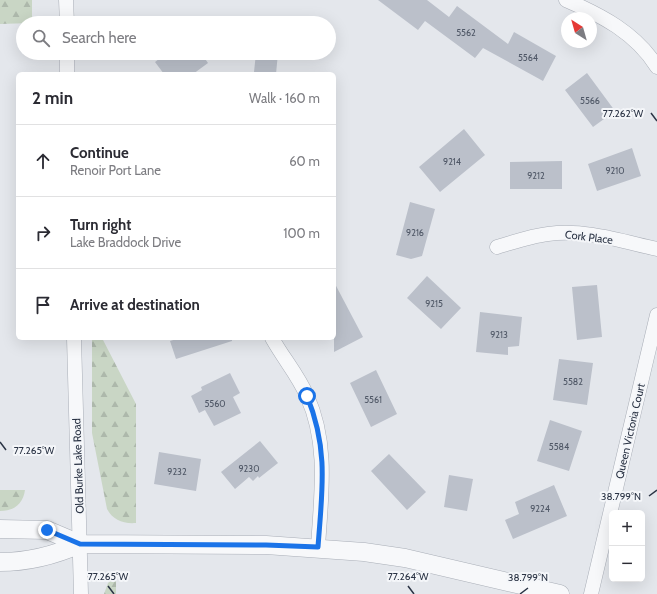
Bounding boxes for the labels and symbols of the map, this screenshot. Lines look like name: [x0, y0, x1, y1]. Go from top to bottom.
north arrow: [561, 12, 597, 48]
house number: 5562: [456, 27, 476, 38]
house number: 5564: [518, 52, 538, 63]
house number: 5566: [580, 95, 600, 106]
text: 77.262°W: [603, 107, 644, 120]
house number: 9214: [443, 156, 461, 167]
house number: 9210: [605, 165, 625, 176]
house number: 9212: [527, 170, 545, 181]
house number: 9216: [406, 227, 424, 238]
street label: Cork Place: [564, 227, 614, 247]
house number: 9215: [425, 298, 443, 309]
house number: 9213: [490, 329, 508, 340]
house number: 5582: [563, 376, 583, 387]
street label: Queen Victoria Court: [612, 382, 648, 480]
route start: [298, 387, 316, 405]
house number: 5561: [364, 394, 382, 405]
house number: 5560: [204, 398, 226, 409]
street label: Old Burke Lake Road: [69, 418, 87, 514]
house number: 5584: [549, 441, 569, 452]
text: 77.265°W: [14, 444, 55, 457]
house number: 9230: [239, 463, 259, 474]
house number: 9232: [167, 466, 187, 477]
text: 38.799°N: [601, 490, 641, 503]
house number: 9224: [530, 503, 550, 514]
route end: [38, 521, 56, 539]
text: 77.265°W: [88, 570, 129, 583]
text: 77.264°W: [388, 570, 429, 583]
text: 38.799°N: [508, 571, 548, 584]

